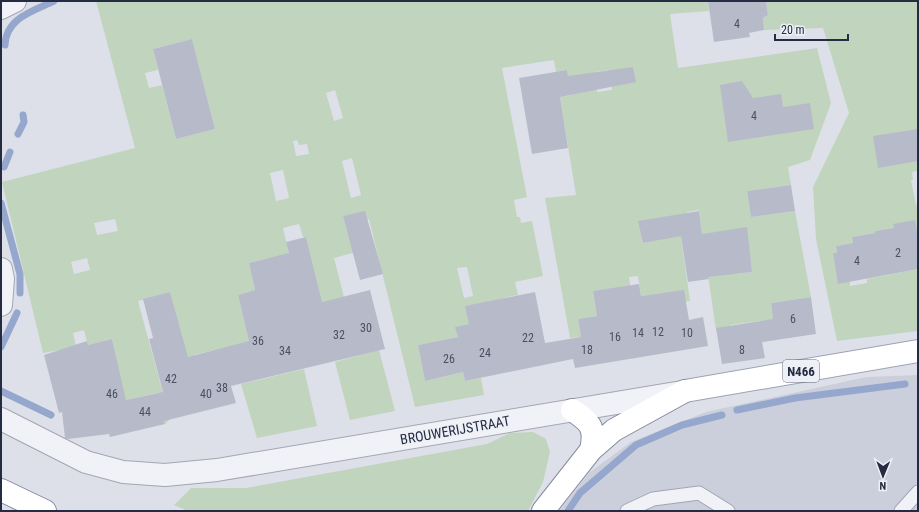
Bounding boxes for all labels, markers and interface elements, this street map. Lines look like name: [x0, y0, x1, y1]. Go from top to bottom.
scale bar: [775, 16, 848, 42]
house number: 4: [734, 17, 740, 31]
text: 20 m: [781, 23, 805, 37]
house number: 4: [751, 109, 757, 123]
house number: 2: [895, 246, 901, 260]
house number: 4: [854, 254, 860, 268]
house number: 6: [790, 312, 796, 326]
house number: 30: [360, 321, 372, 335]
house number: 12: [652, 325, 664, 339]
house number: 14: [632, 326, 644, 340]
house number: 10: [681, 326, 693, 340]
house number: 32: [333, 328, 345, 342]
house number: 16: [609, 330, 621, 344]
house number: 22: [522, 331, 534, 345]
house number: 36: [252, 334, 264, 348]
house number: 18: [581, 343, 593, 357]
house number: 8: [739, 343, 745, 357]
house number: 34: [279, 344, 291, 358]
house number: 24: [479, 346, 491, 360]
house number: 26: [443, 352, 455, 366]
road number: N466: [783, 360, 819, 382]
house number: 42: [165, 372, 177, 386]
house number: 38: [216, 381, 228, 395]
house number: 46: [106, 387, 118, 401]
house number: 40: [200, 387, 212, 401]
house number: 44: [139, 405, 151, 419]
street label: BROUWERIJSTRAAT: [399, 412, 511, 448]
north arrow: [863, 456, 903, 496]
text: N: [879, 479, 886, 492]

